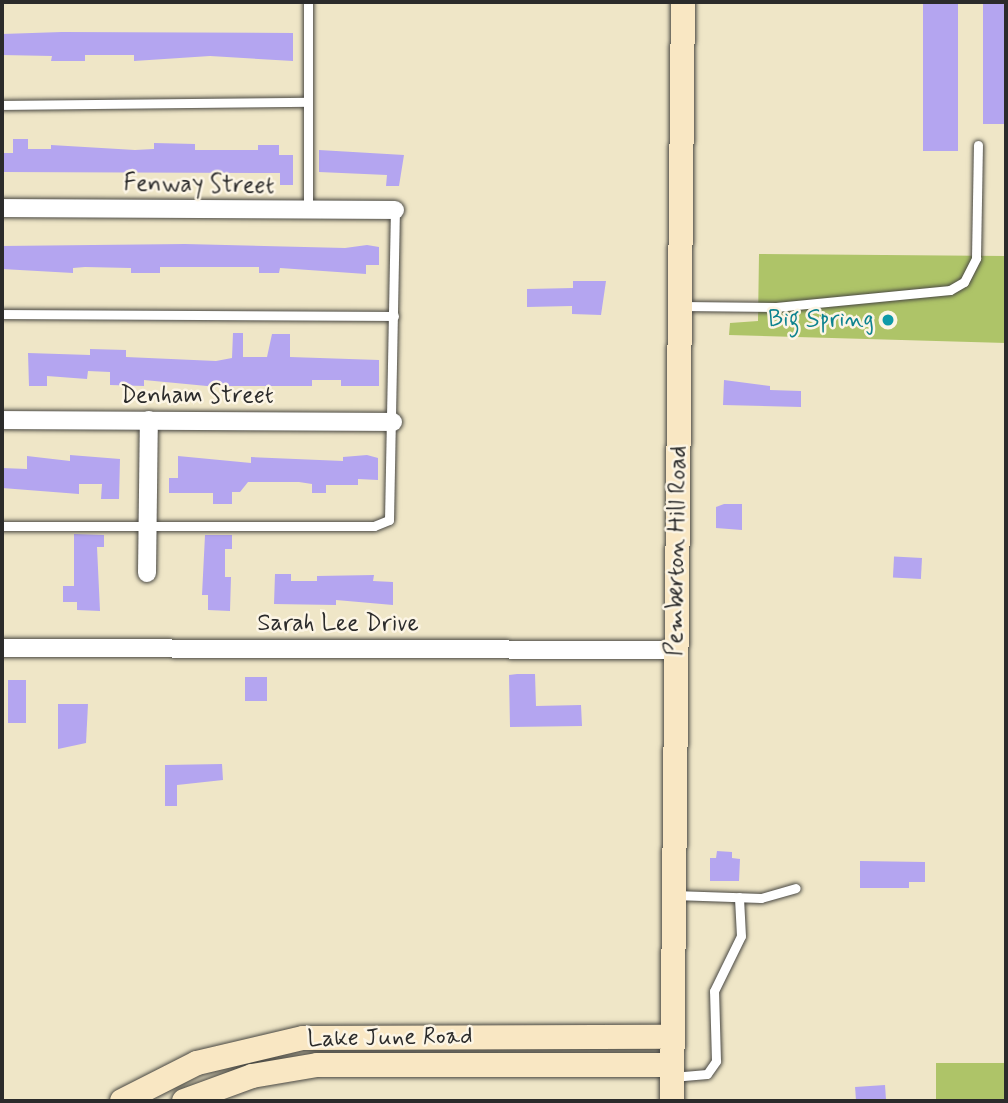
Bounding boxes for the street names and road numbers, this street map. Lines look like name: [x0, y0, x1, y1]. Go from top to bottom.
street label: Fenway Street: [121, 169, 277, 201]
street label: Denham Street: [118, 382, 276, 410]
street label: Pemberton Hill Road: [661, 446, 693, 656]
street label: Sarah Lee Drive: [258, 610, 418, 638]
street label: Lake June Road: [309, 1022, 471, 1054]

